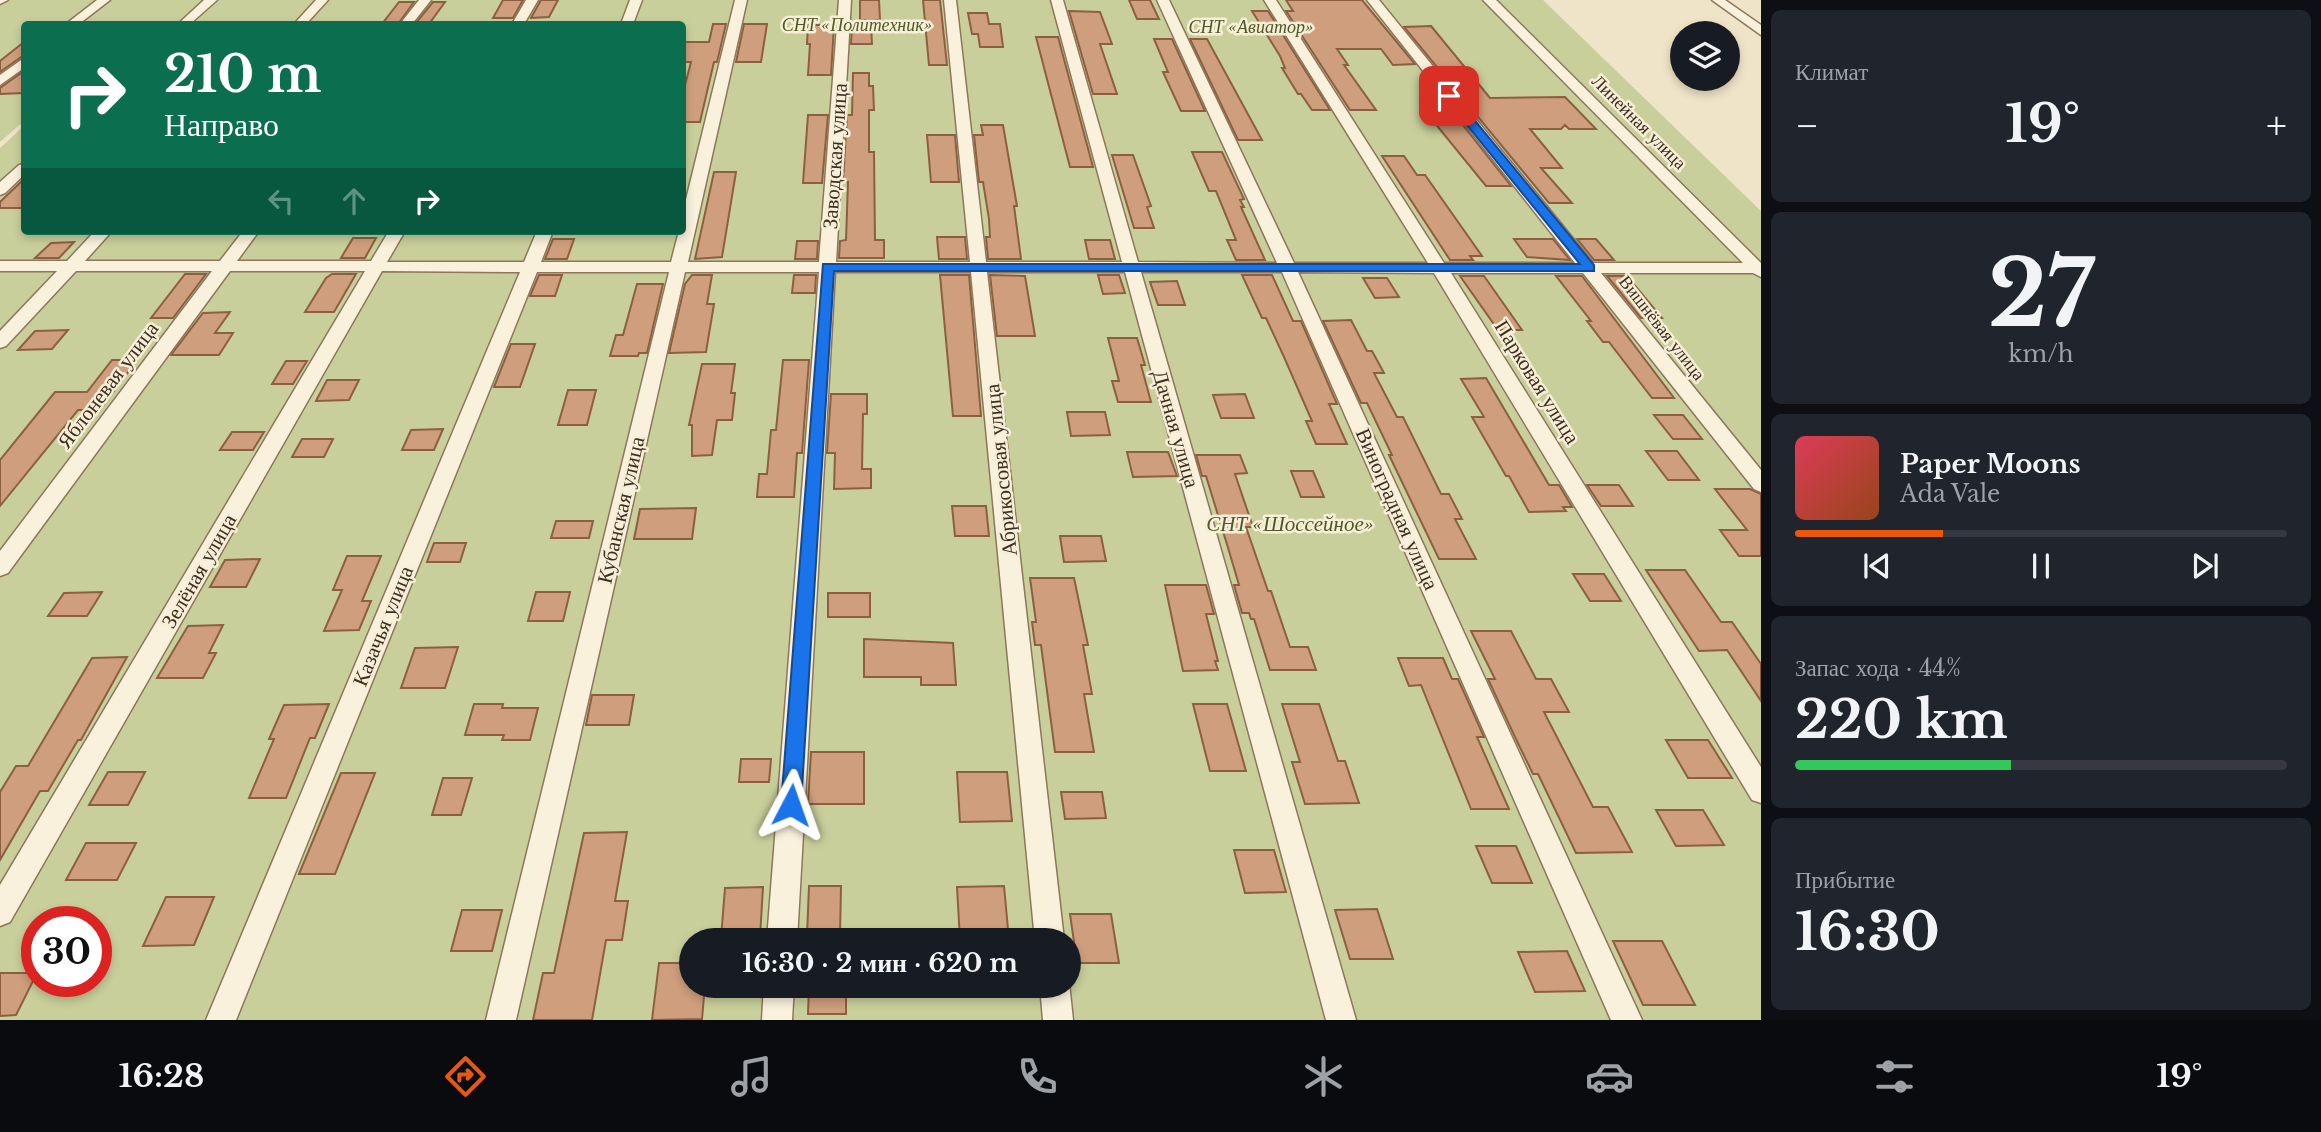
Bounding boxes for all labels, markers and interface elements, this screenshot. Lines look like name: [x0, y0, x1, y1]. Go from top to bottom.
park label: СНТ «Политехник»: [782, 14, 932, 36]
park label: СНТ «Авиатор»: [1189, 16, 1313, 38]
map controls: [1670, 21, 1740, 91]
button: layers: [1670, 21, 1740, 91]
text: 210 m: [164, 44, 322, 105]
icon: right: [49, 49, 140, 140]
text: Климат: [1795, 58, 1868, 86]
pin: [1419, 66, 1479, 126]
street label: Линейная улица: [1587, 70, 1691, 174]
icon: arrive: [1430, 77, 1468, 115]
street label: Заводская улица: [817, 81, 853, 230]
text: 19°: [2005, 92, 2080, 156]
text: −: [1795, 102, 1819, 149]
text: +: [2266, 102, 2287, 149]
text: Направо: [164, 105, 279, 145]
icon: left: [262, 182, 300, 220]
icon: ahead: [335, 182, 373, 220]
icon: right: [408, 182, 446, 220]
text: 27: [1988, 238, 2094, 351]
street label: Вишнёвая улица: [1614, 271, 1710, 385]
street label: Парковая улица: [1489, 315, 1586, 449]
street label: Яблоневая улица: [52, 316, 165, 454]
text: km/h: [2008, 340, 2074, 368]
street label: Дачная улица: [1147, 367, 1205, 492]
street label: Абрикосовая улица: [979, 382, 1023, 557]
street label: Виноградная улица: [1350, 424, 1445, 594]
street label: Кубанская улица: [591, 433, 651, 586]
text: Paper Moons: [1900, 448, 2081, 480]
text: Ada Vale: [1900, 480, 2000, 508]
street label: Зелёная улица: [156, 509, 243, 633]
park label: СНТ «Шоссейное»: [1206, 511, 1374, 537]
icon: previous: [1858, 547, 1896, 585]
icon: pause: [2022, 547, 2060, 585]
icon: next: [2186, 547, 2224, 585]
street label: Казачья улица: [347, 561, 419, 690]
text: Запас хода · 44%: [1795, 654, 1961, 682]
text: 220 km: [1795, 688, 2008, 752]
position arrow: [754, 768, 828, 842]
text: Прибытие: [1795, 866, 1895, 894]
text: 16:30: [1795, 900, 1940, 964]
speed limit sign: 30: [21, 906, 112, 997]
text: 16:30 · 2 мин · 620 m: [742, 947, 1018, 979]
icon: directions: [441, 1052, 490, 1101]
icon: music: [727, 1052, 776, 1101]
icon: phone: [1013, 1052, 1062, 1101]
icon: climate: [1299, 1052, 1348, 1101]
icon: car: [1585, 1052, 1634, 1101]
icon: filters: [1870, 1052, 1919, 1101]
text: 16:28: [118, 1056, 204, 1096]
text: 19°: [2156, 1056, 2203, 1096]

